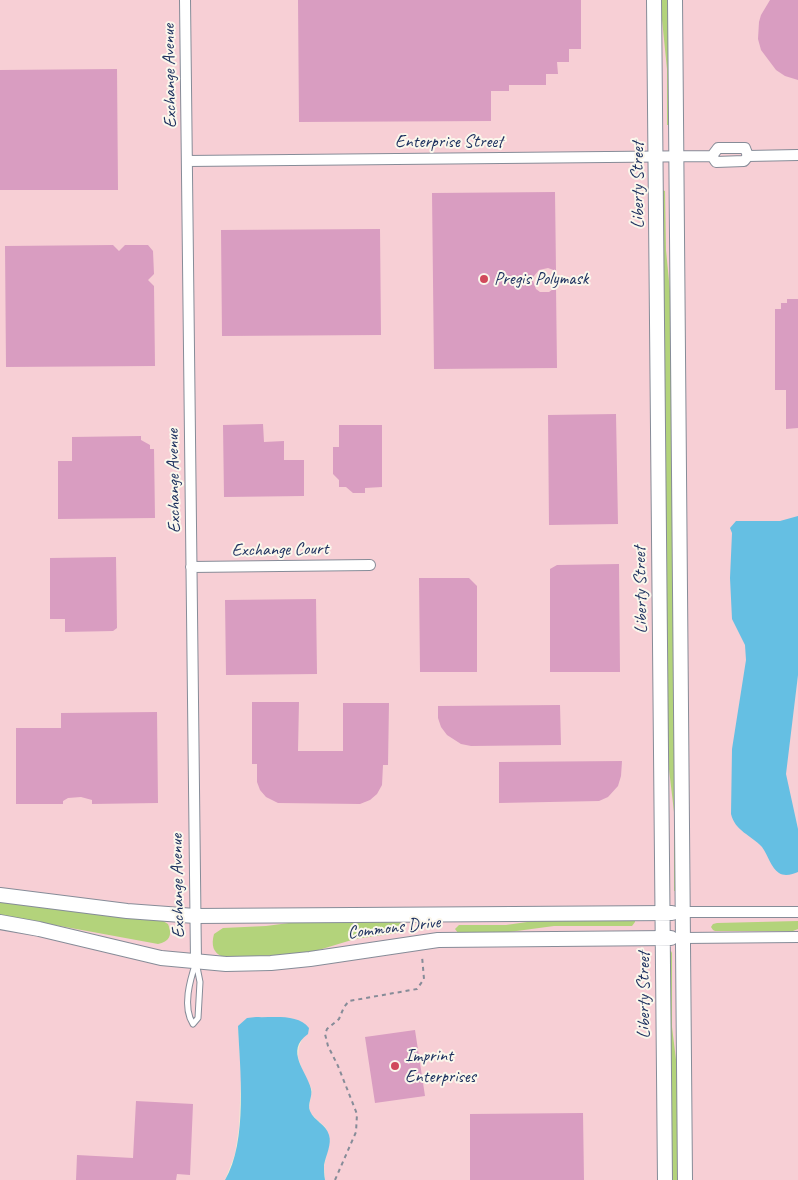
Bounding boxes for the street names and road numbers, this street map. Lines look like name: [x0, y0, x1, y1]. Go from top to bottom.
street label: Exchange Avenue: [158, 24, 182, 128]
street label: Enterprise Street: [395, 131, 503, 153]
street label: Liberty Street: [627, 141, 649, 229]
street label: Exchange Avenue: [162, 429, 186, 533]
street label: Exchange Court: [231, 538, 329, 562]
street label: Liberty Street: [629, 546, 653, 634]
street label: Exchange Avenue: [166, 834, 190, 938]
street label: Commons Drive: [346, 912, 442, 944]
street label: Liberty Street: [633, 951, 655, 1039]

